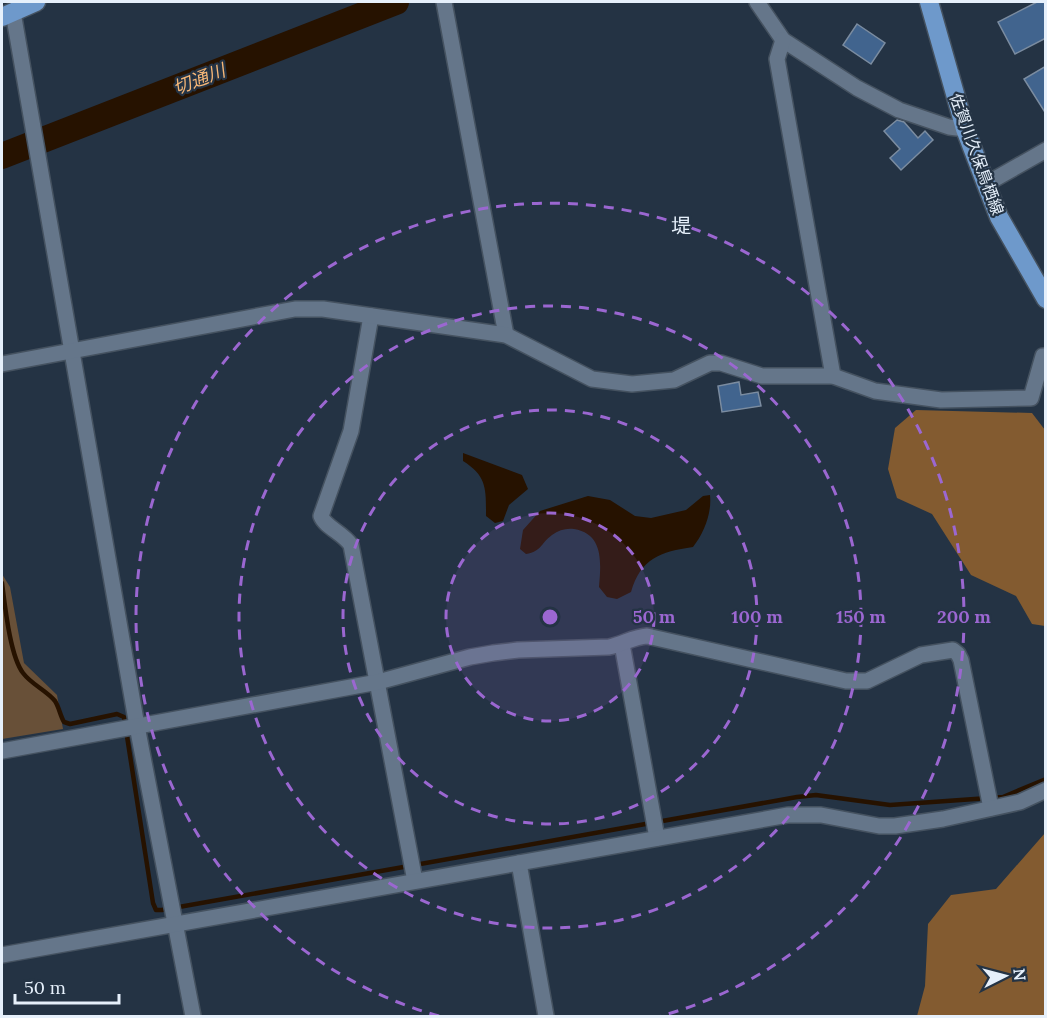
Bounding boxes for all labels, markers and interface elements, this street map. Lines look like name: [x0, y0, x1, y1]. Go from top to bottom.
water label: 切通川: [170, 58, 230, 99]
street label: 佐賀川久保鳥栖線: [946, 90, 1008, 218]
district label: 堤: [671, 213, 691, 238]
text: 50 m: [633, 605, 676, 628]
text: 100 m: [731, 605, 783, 628]
text: 150 m: [836, 605, 886, 628]
text: 200 m: [937, 605, 991, 628]
centre of rings: [540, 607, 560, 627]
north arrow: [975, 946, 1035, 1006]
scale bar: [15, 967, 118, 1005]
text: N: [1009, 967, 1031, 982]
text: 50 m: [24, 976, 66, 999]

